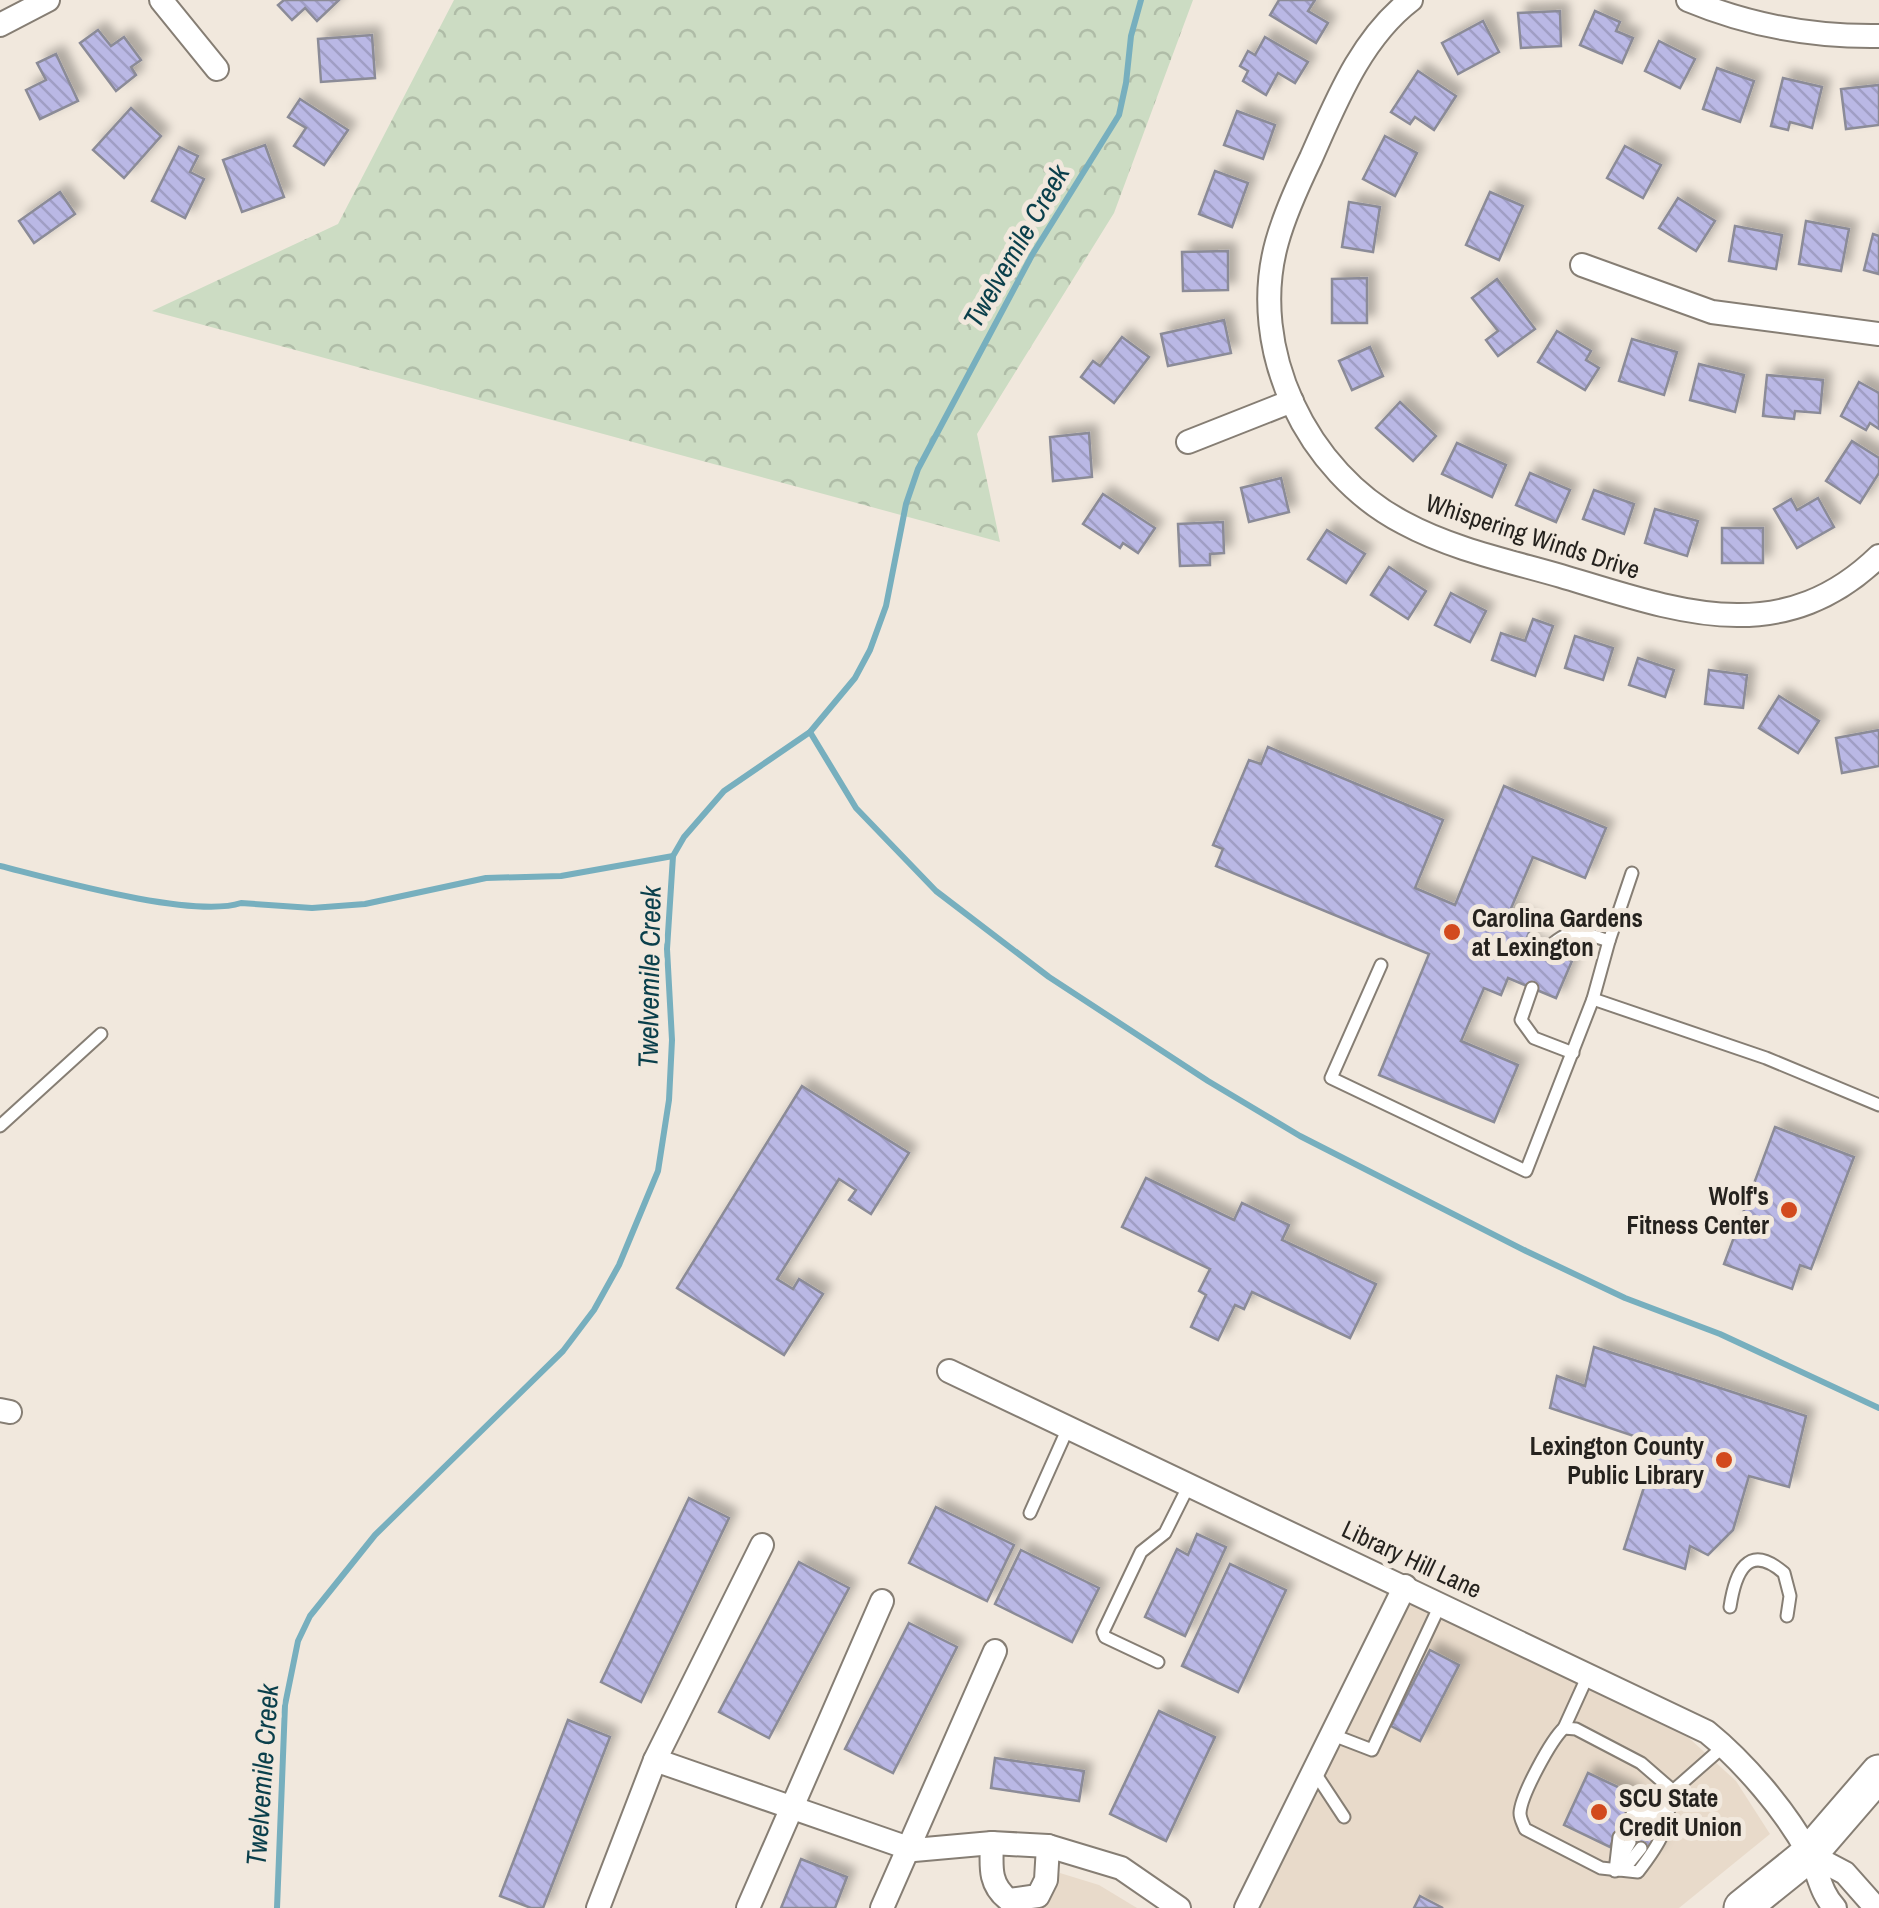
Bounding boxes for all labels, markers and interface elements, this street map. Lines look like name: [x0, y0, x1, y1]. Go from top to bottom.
water label: Twelvemile Creek: [954, 156, 1079, 334]
street label: Whispering Winds Drive: [1422, 485, 1644, 587]
water label: Twelvemile Creek: [628, 884, 670, 1068]
place label: Carolina Gardens at Lexington: [1472, 901, 1643, 964]
marker: Carolina Gardens at Lexington: [1441, 921, 1463, 943]
place label: Wolf's Fitness Center: [1627, 1179, 1769, 1242]
marker: Wolf's Fitness Center: [1778, 1199, 1800, 1221]
place label: Lexington County Public Library: [1530, 1429, 1705, 1492]
marker: Lexington County Public Library: [1713, 1449, 1735, 1471]
street label: Library Hill Lane: [1337, 1512, 1487, 1606]
water label: Twelvemile Creek: [237, 1681, 287, 1867]
place label: SCU State Credit Union: [1619, 1781, 1742, 1844]
marker: SCU State Credit Union: [1588, 1801, 1610, 1823]

